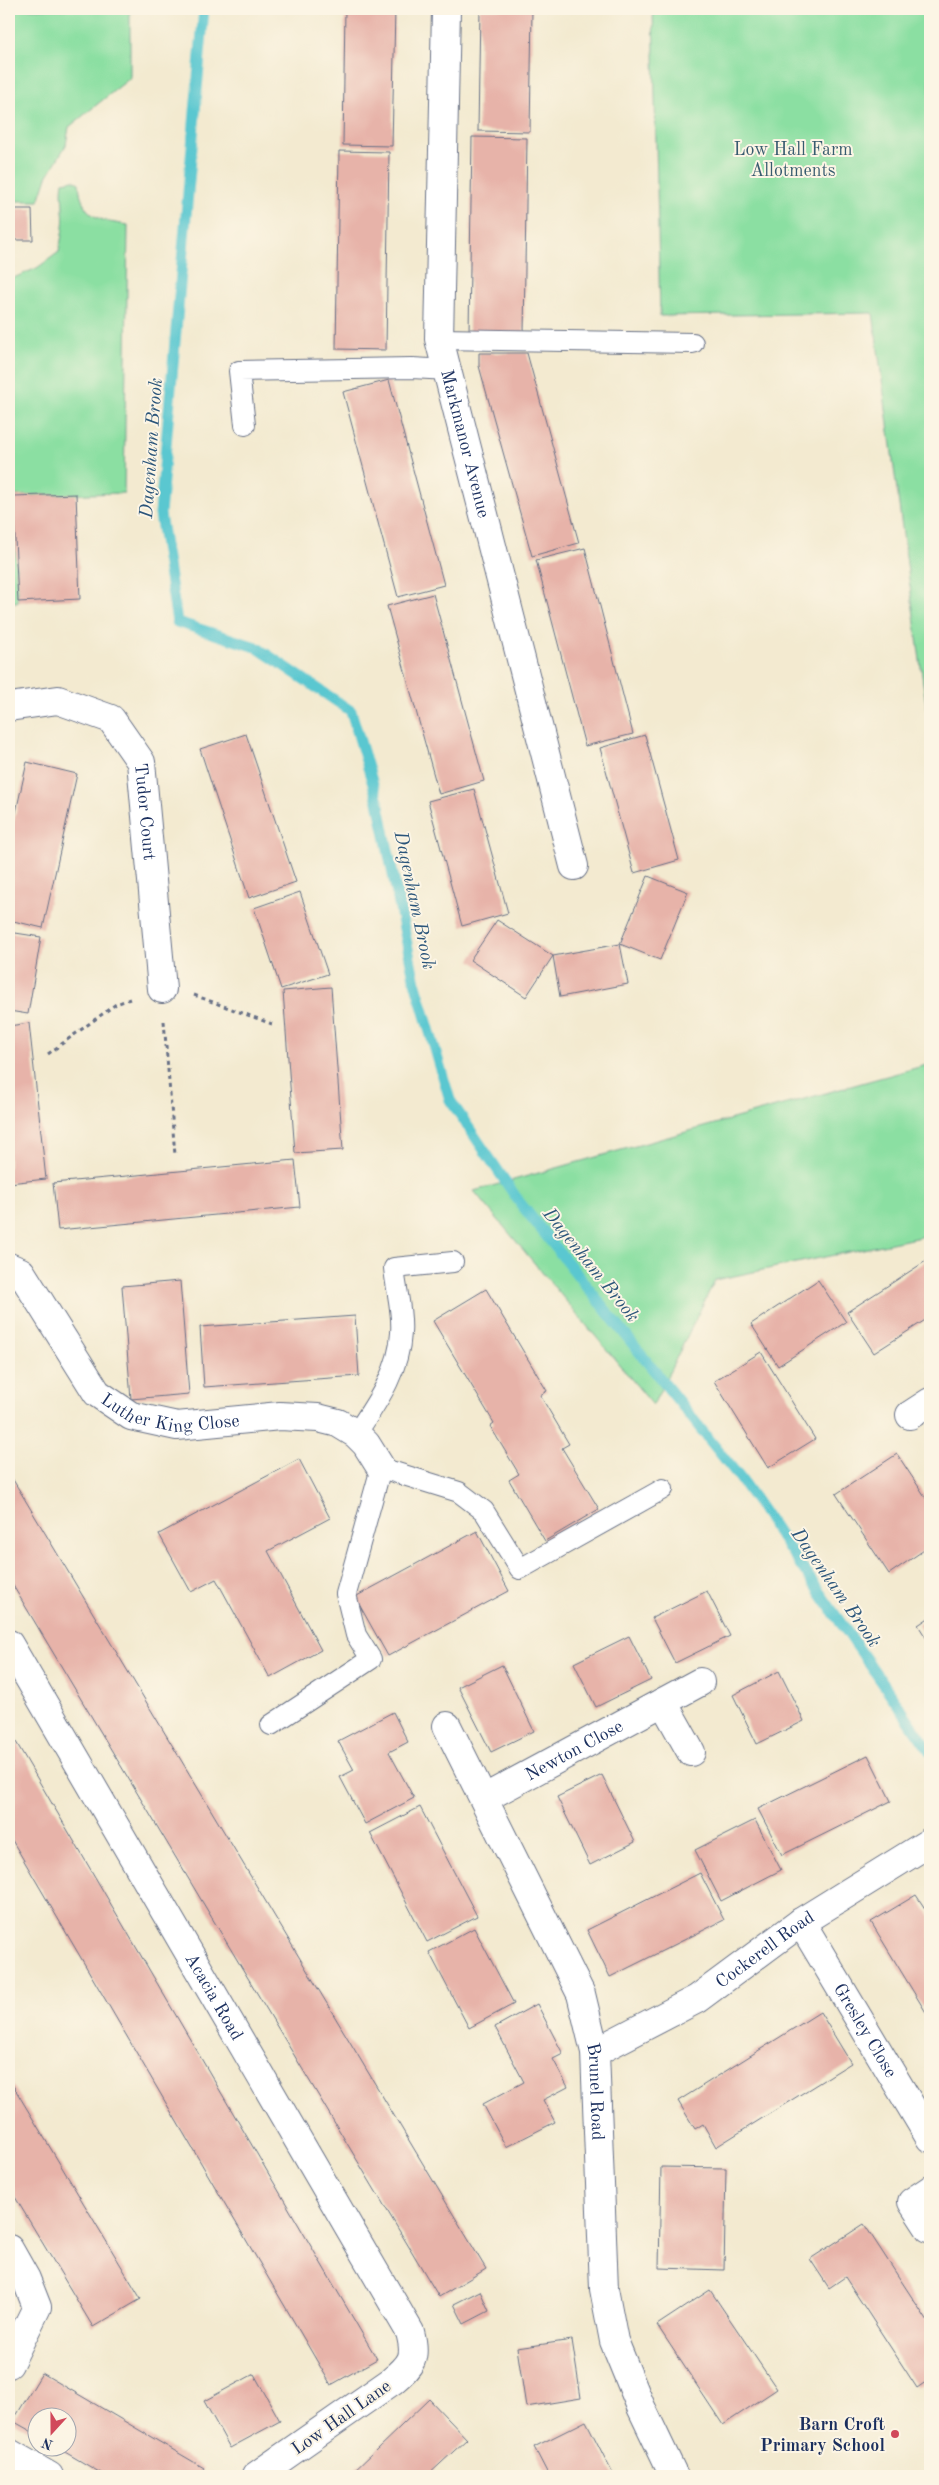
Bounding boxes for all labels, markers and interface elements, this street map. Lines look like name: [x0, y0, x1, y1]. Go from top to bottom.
park label: Low Hall Farm Allotments: [733, 141, 853, 180]
street label: Markmanor Avenue: [437, 368, 492, 520]
water label: Dagenham Brook: [138, 377, 167, 520]
street label: Tudor Court: [131, 762, 158, 861]
water label: Dagenham Brook: [389, 829, 437, 971]
water label: Dagenham Brook: [538, 1204, 642, 1326]
street label: Luther King Close: [98, 1391, 240, 1436]
water label: Dagenham Brook: [786, 1524, 883, 1652]
street label: Newton Close: [523, 1717, 626, 1785]
street label: Cockerell Road: [713, 1908, 817, 1992]
street label: Acacia Road: [181, 1950, 246, 2044]
street label: Gresley Close: [830, 1980, 900, 2081]
street label: Brunel Road: [583, 2041, 606, 2141]
street label: Low Hall Lane: [289, 2377, 394, 2459]
north arrow: [28, 2408, 78, 2458]
place label: Barn Croft Primary School: [760, 2416, 885, 2455]
marker: Barn Croft Primary School: [889, 2428, 901, 2440]
text: N: [40, 2435, 55, 2452]

